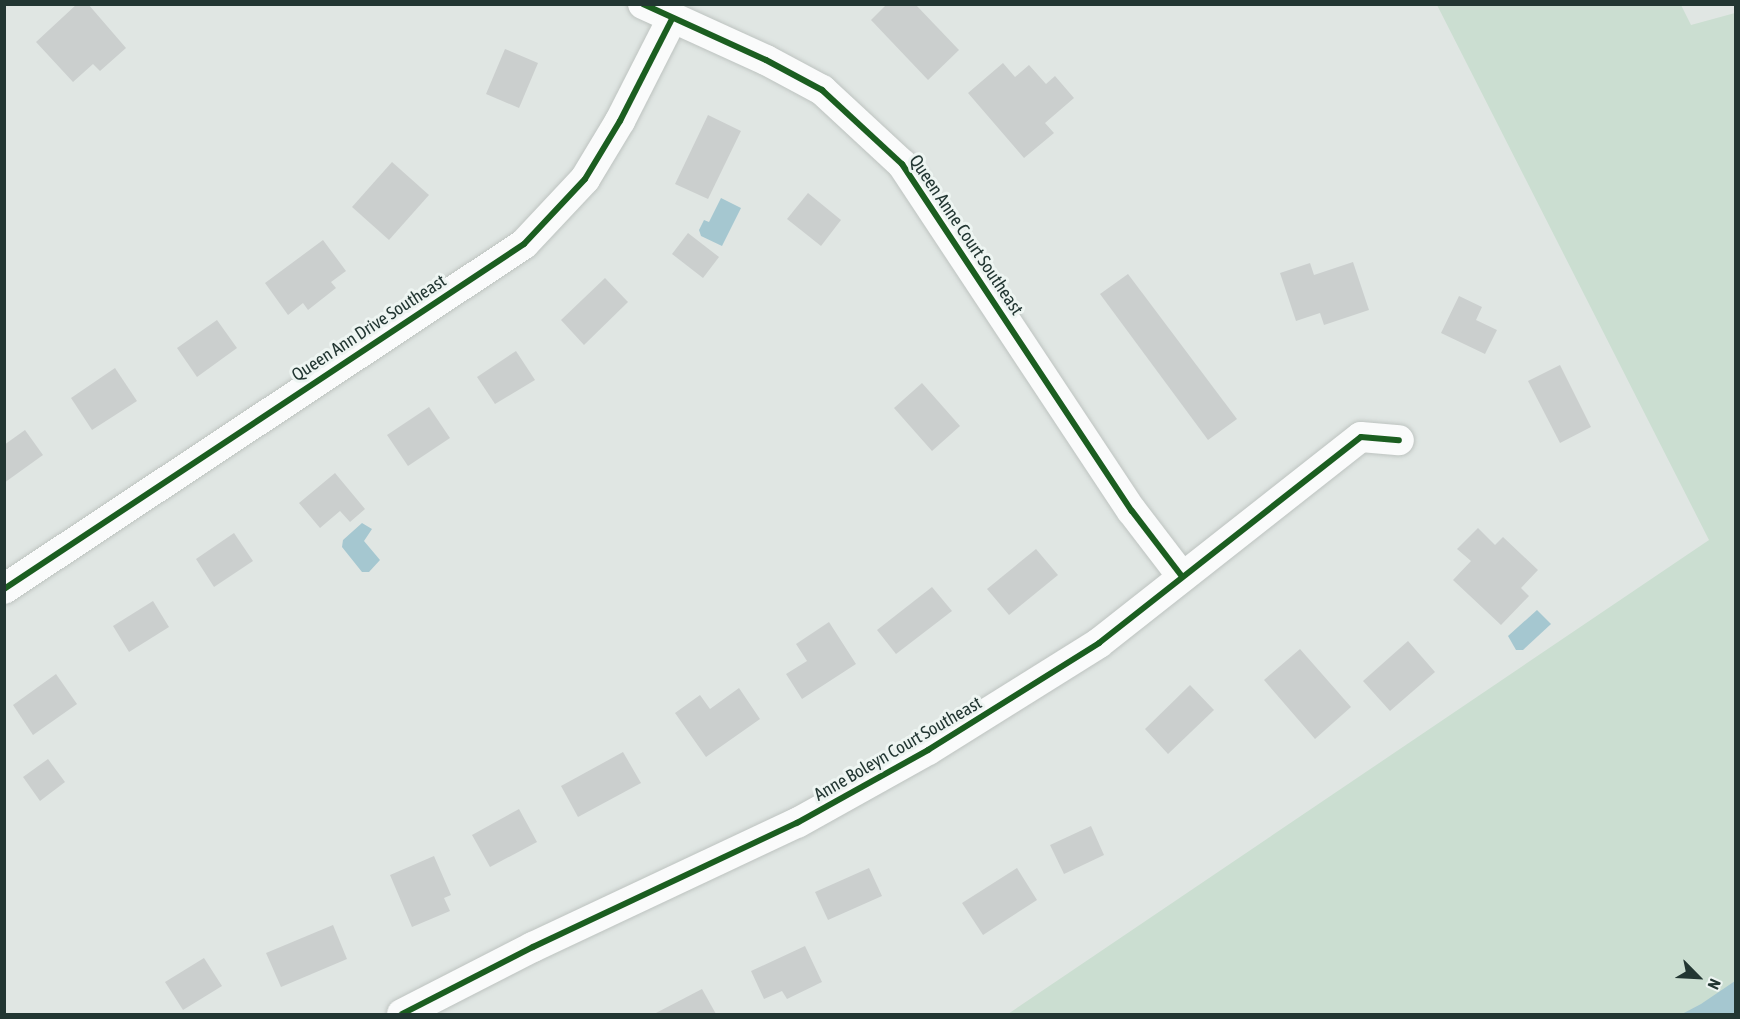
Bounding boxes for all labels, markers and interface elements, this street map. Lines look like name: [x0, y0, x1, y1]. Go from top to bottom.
street label: Queen Anne Court Southeast: [904, 151, 1028, 319]
street label: Queen Ann Drive Southeast: [288, 270, 450, 386]
street label: Anne Boleyn Court Southeast: [810, 692, 986, 806]
north arrow: [1668, 947, 1728, 1007]
text: N: [1704, 976, 1725, 992]

